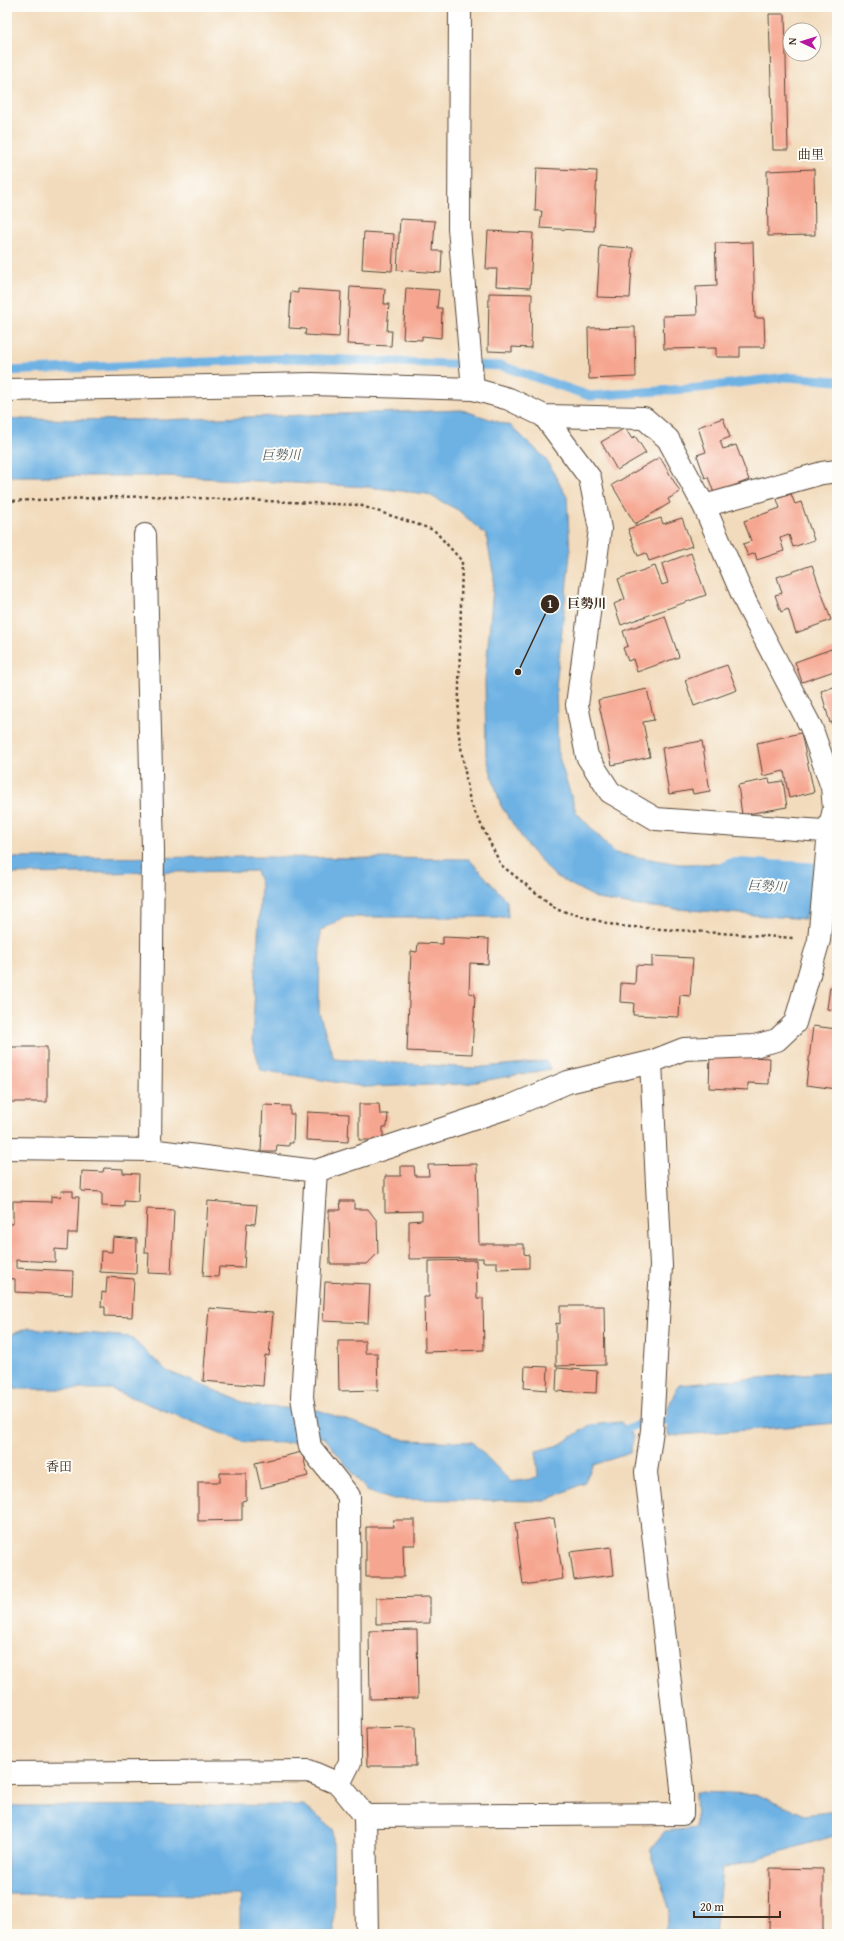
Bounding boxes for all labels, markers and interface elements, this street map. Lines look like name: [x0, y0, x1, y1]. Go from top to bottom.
north arrow: [782, 22, 822, 62]
text: N: [784, 36, 800, 46]
district label: 曲里: [798, 145, 824, 164]
water label: 巨勢川: [261, 445, 303, 465]
callout: 巨勢川: [540, 591, 615, 616]
text: 巨勢川: [567, 594, 607, 613]
text: 1: [547, 595, 553, 612]
water label: 巨勢川: [747, 875, 789, 897]
district label: 香田: [46, 1457, 72, 1476]
scale bar: [694, 1893, 780, 1919]
text: 20 m: [700, 1898, 724, 1915]

